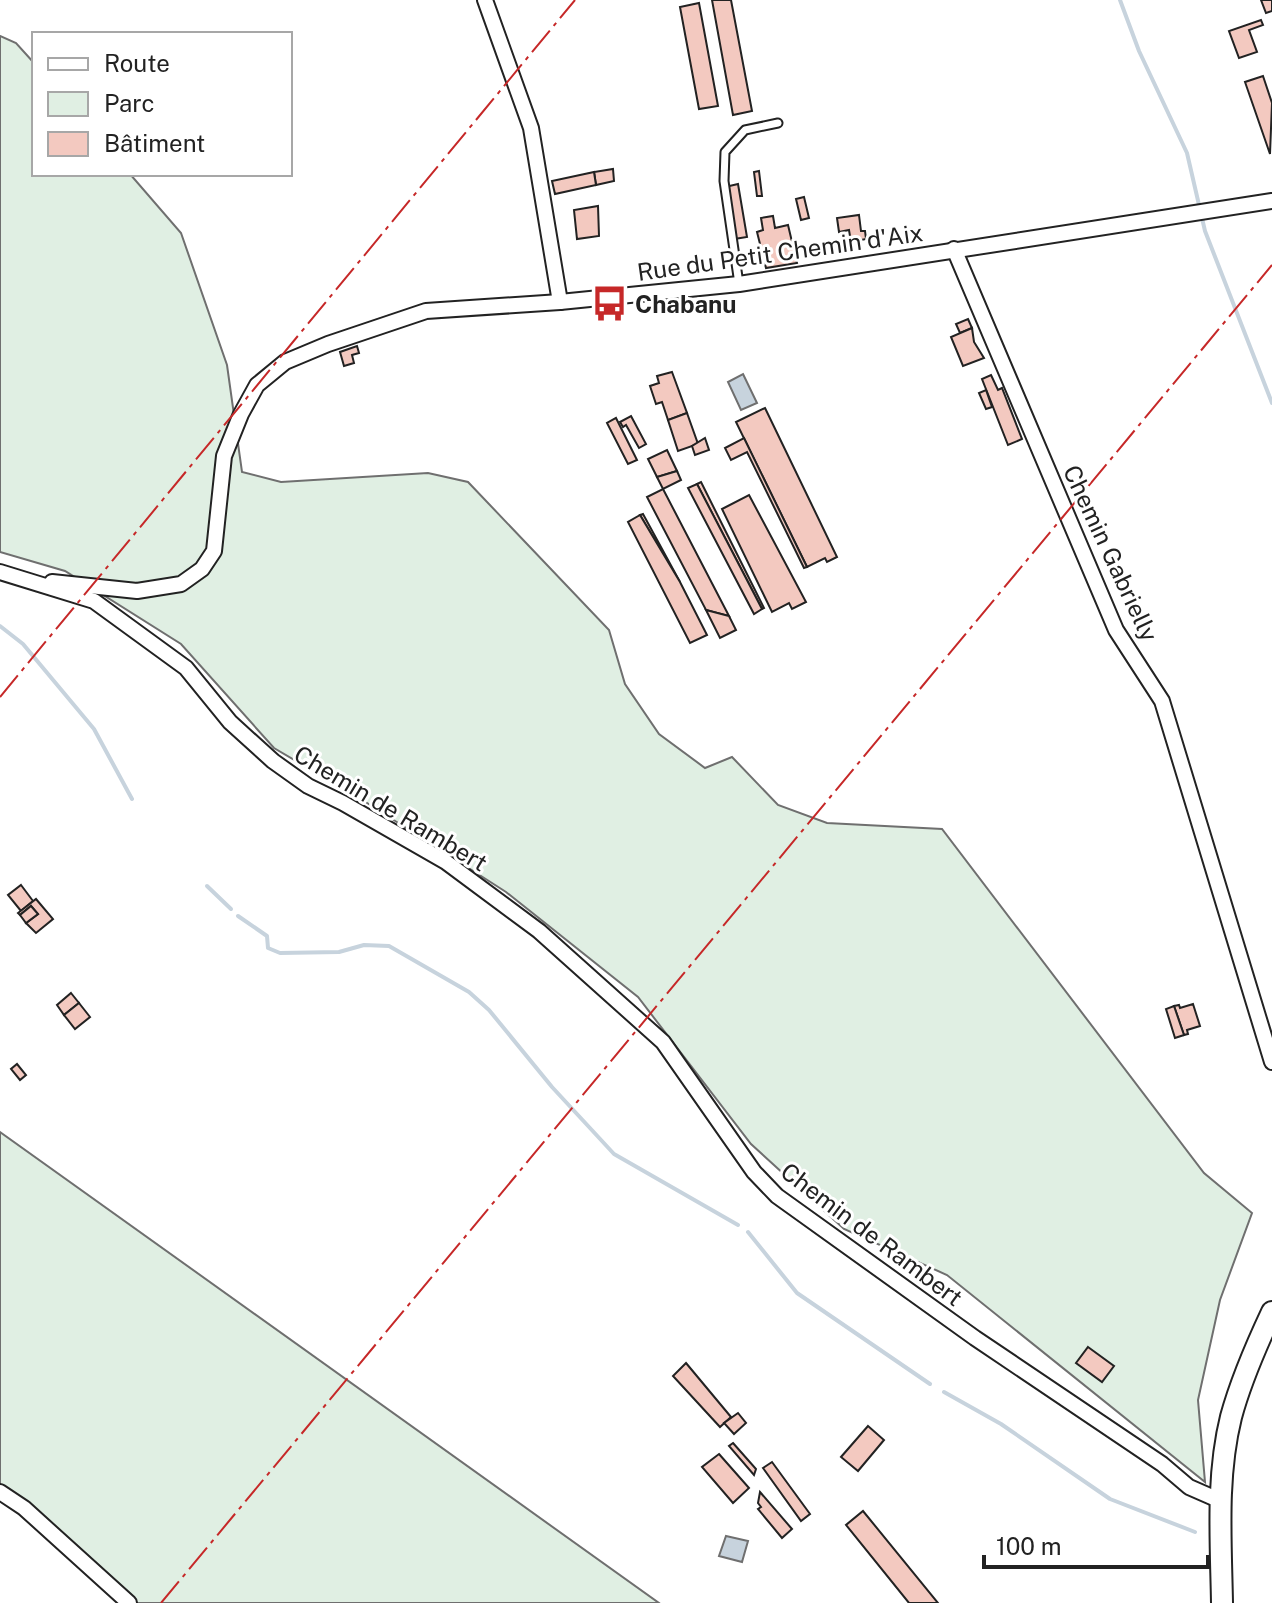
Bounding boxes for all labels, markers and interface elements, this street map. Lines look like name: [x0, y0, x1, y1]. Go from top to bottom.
legend: [32, 32, 292, 176]
text: Route: [104, 49, 170, 77]
text: Parc: [104, 89, 155, 117]
text: Bâtiment: [104, 129, 205, 157]
street label: Rue du Petit Chemin d'Aix: [635, 218, 925, 286]
bus stop icon: Chabanu: [590, 285, 628, 323]
place label: Chabanu: [635, 290, 737, 318]
street label: Chemin Gabrielly: [1058, 460, 1164, 646]
street label: Chemin de Rambert: [289, 739, 493, 877]
street label: Chemin de Rambert: [776, 1157, 968, 1311]
scale bar: [984, 1519, 1208, 1569]
text: 100 m: [996, 1532, 1062, 1560]

